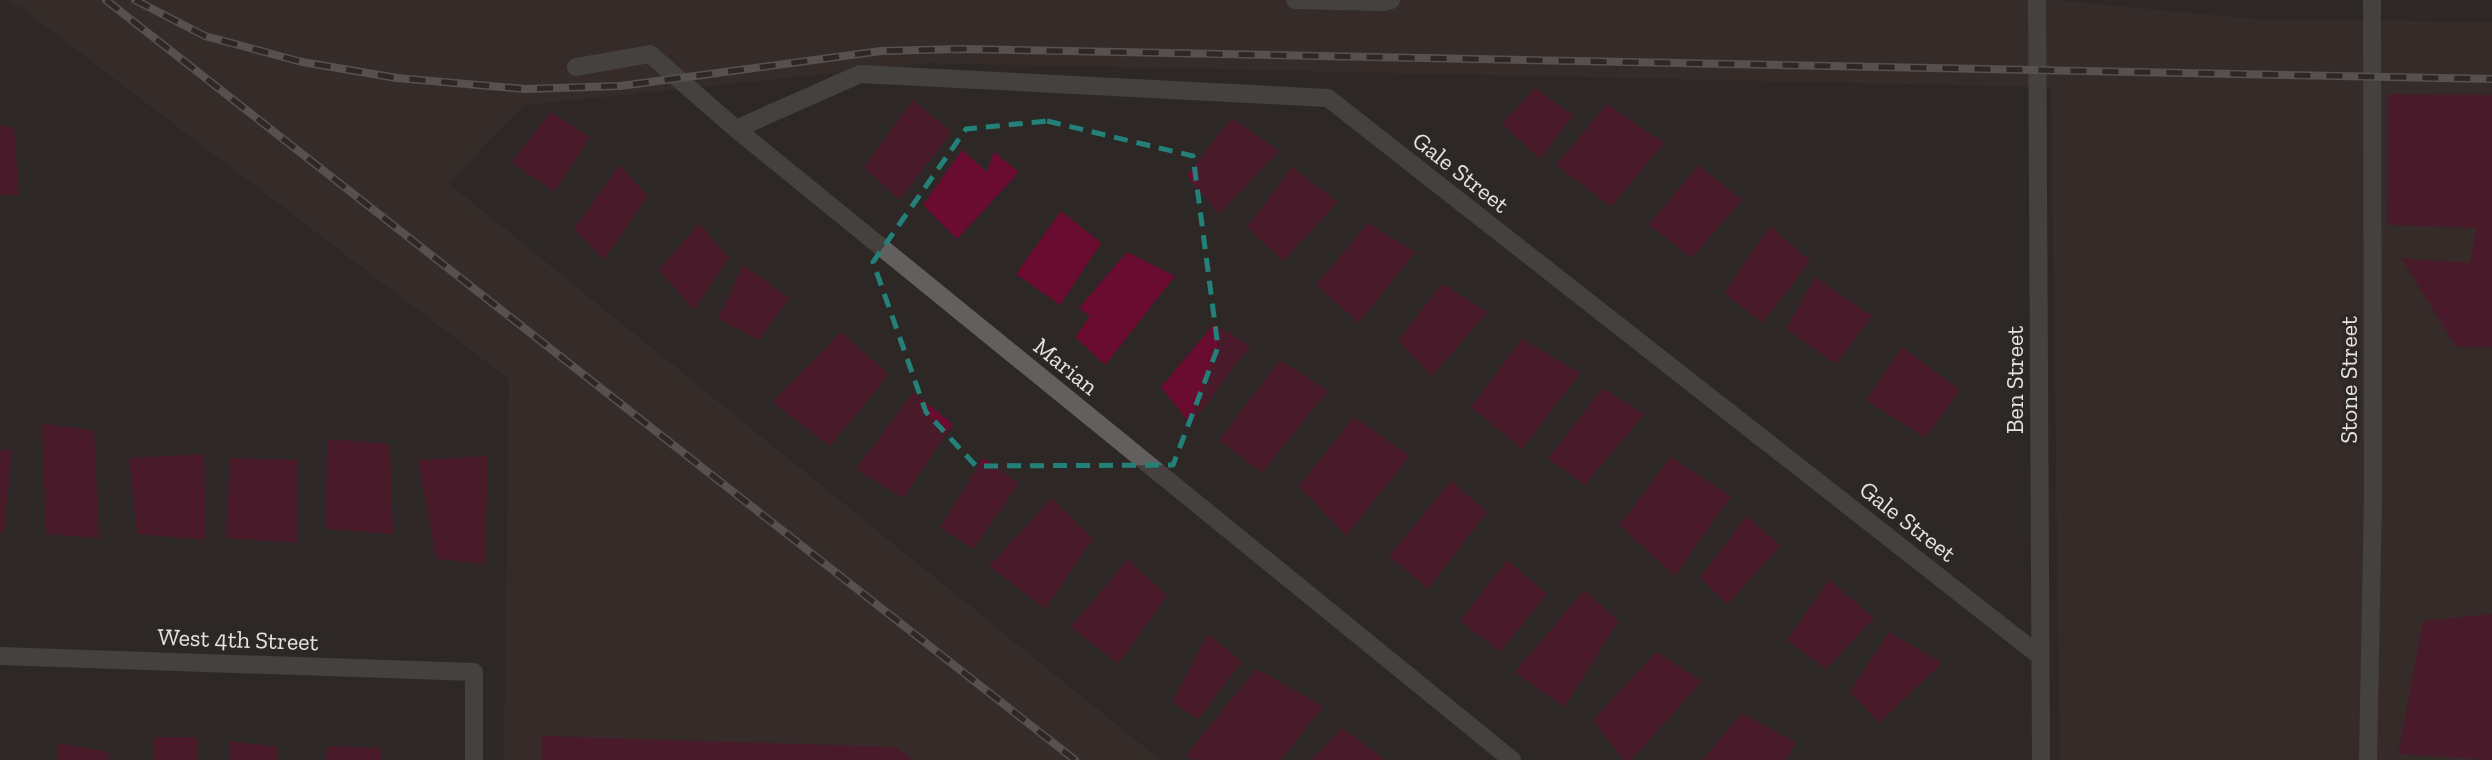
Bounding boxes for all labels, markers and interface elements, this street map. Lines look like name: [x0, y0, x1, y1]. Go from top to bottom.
street label: Gale Street: [1407, 125, 1515, 219]
street label: Stone Street: [2334, 316, 2363, 444]
street label: Ben Street: [2000, 326, 2029, 434]
street label: Marian: [1028, 331, 1104, 401]
street label: Gale Street: [1854, 474, 1962, 568]
street label: West 4th Street: [157, 622, 319, 656]

